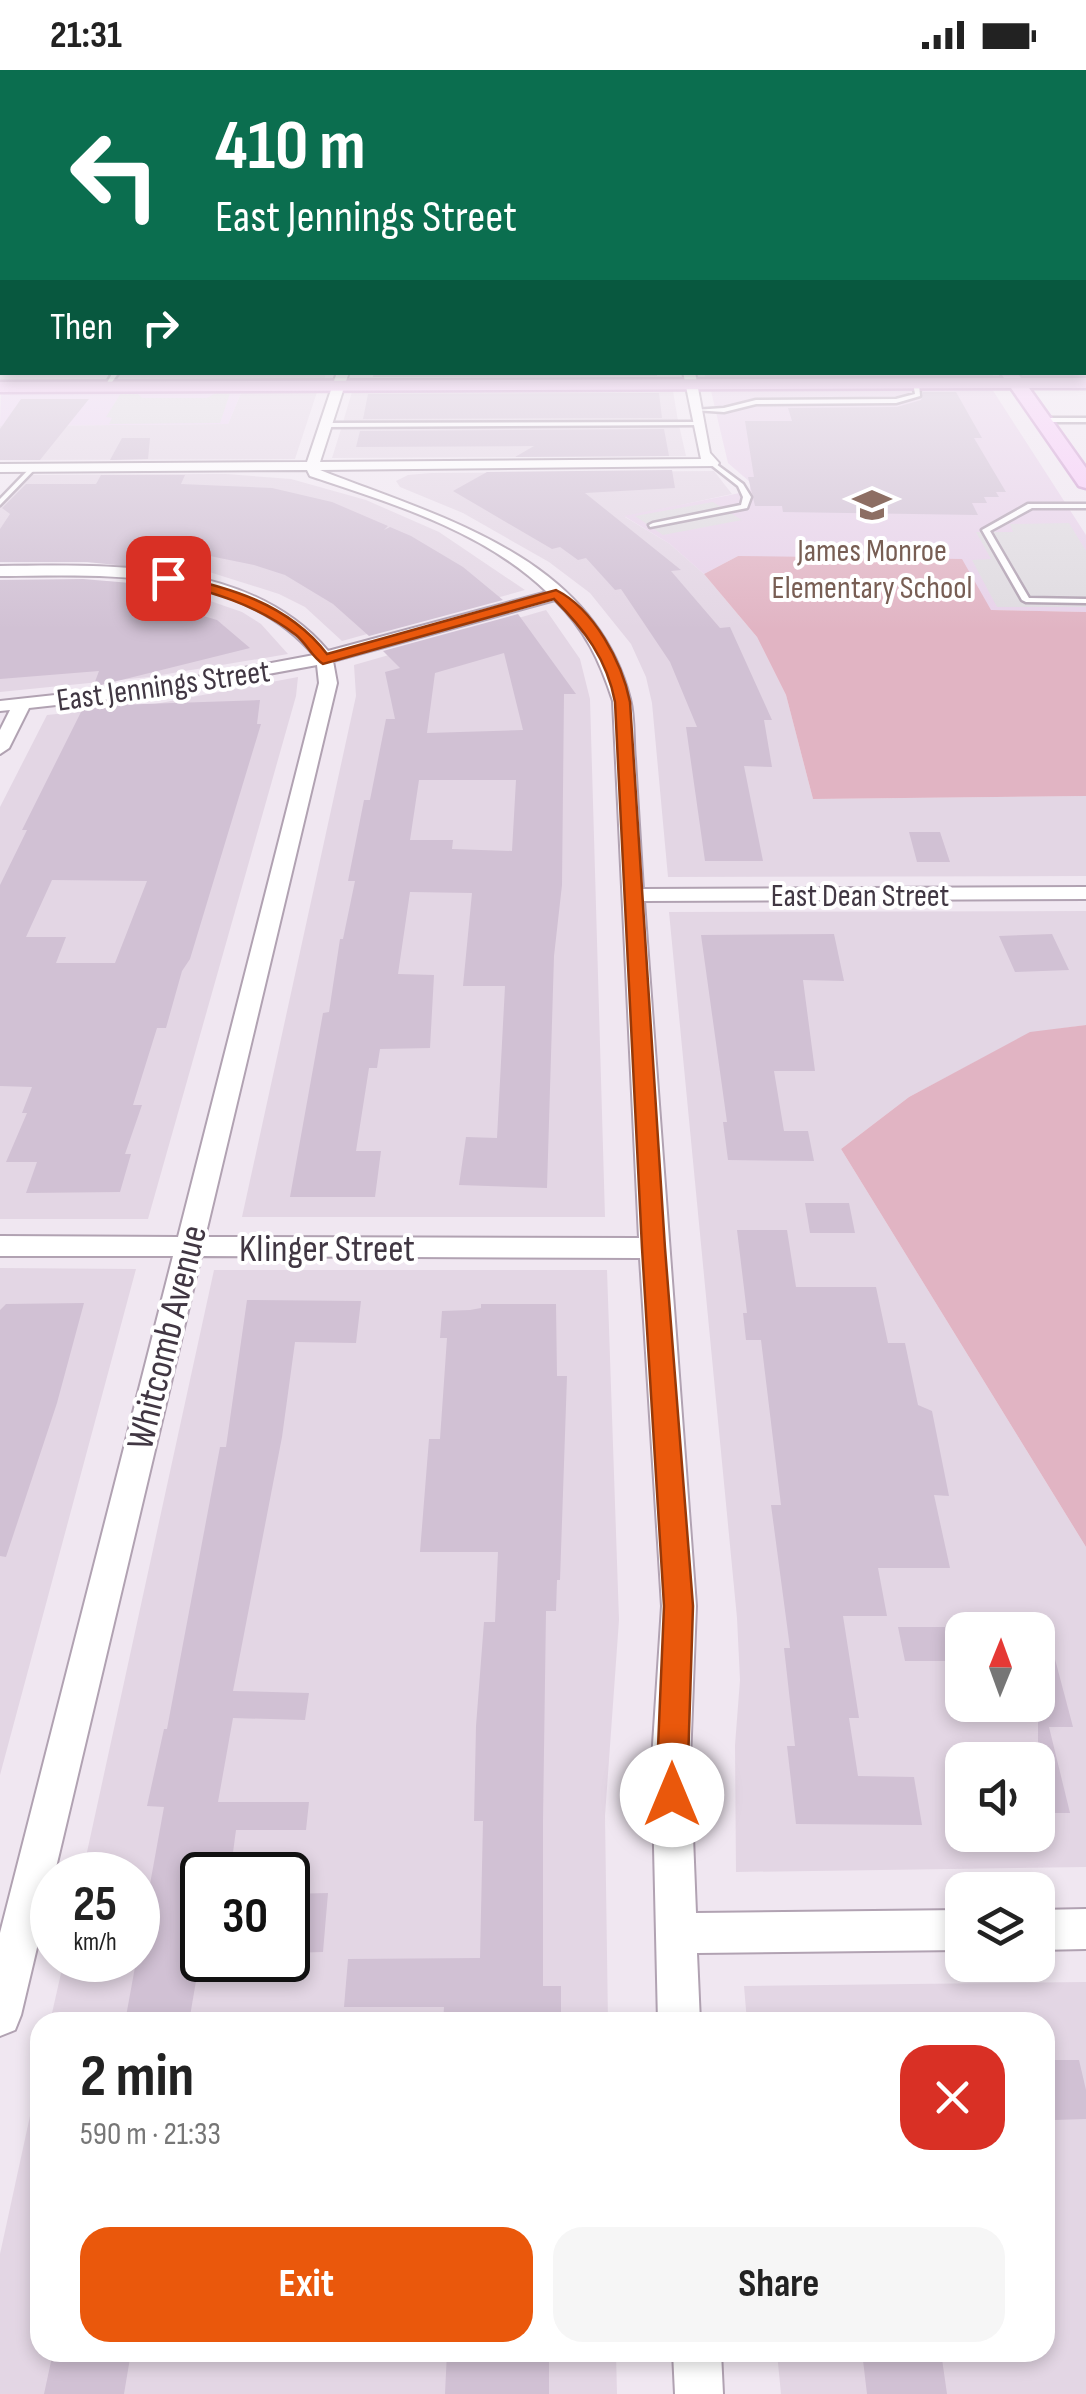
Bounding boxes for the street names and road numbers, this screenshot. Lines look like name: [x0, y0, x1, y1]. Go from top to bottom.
street label: East Jennings Street: [54, 652, 272, 721]
street label: East Dean Street: [771, 877, 949, 916]
street label: Whitcomb Avenue: [118, 1221, 217, 1454]
street label: Klinger Street: [239, 1227, 415, 1272]

